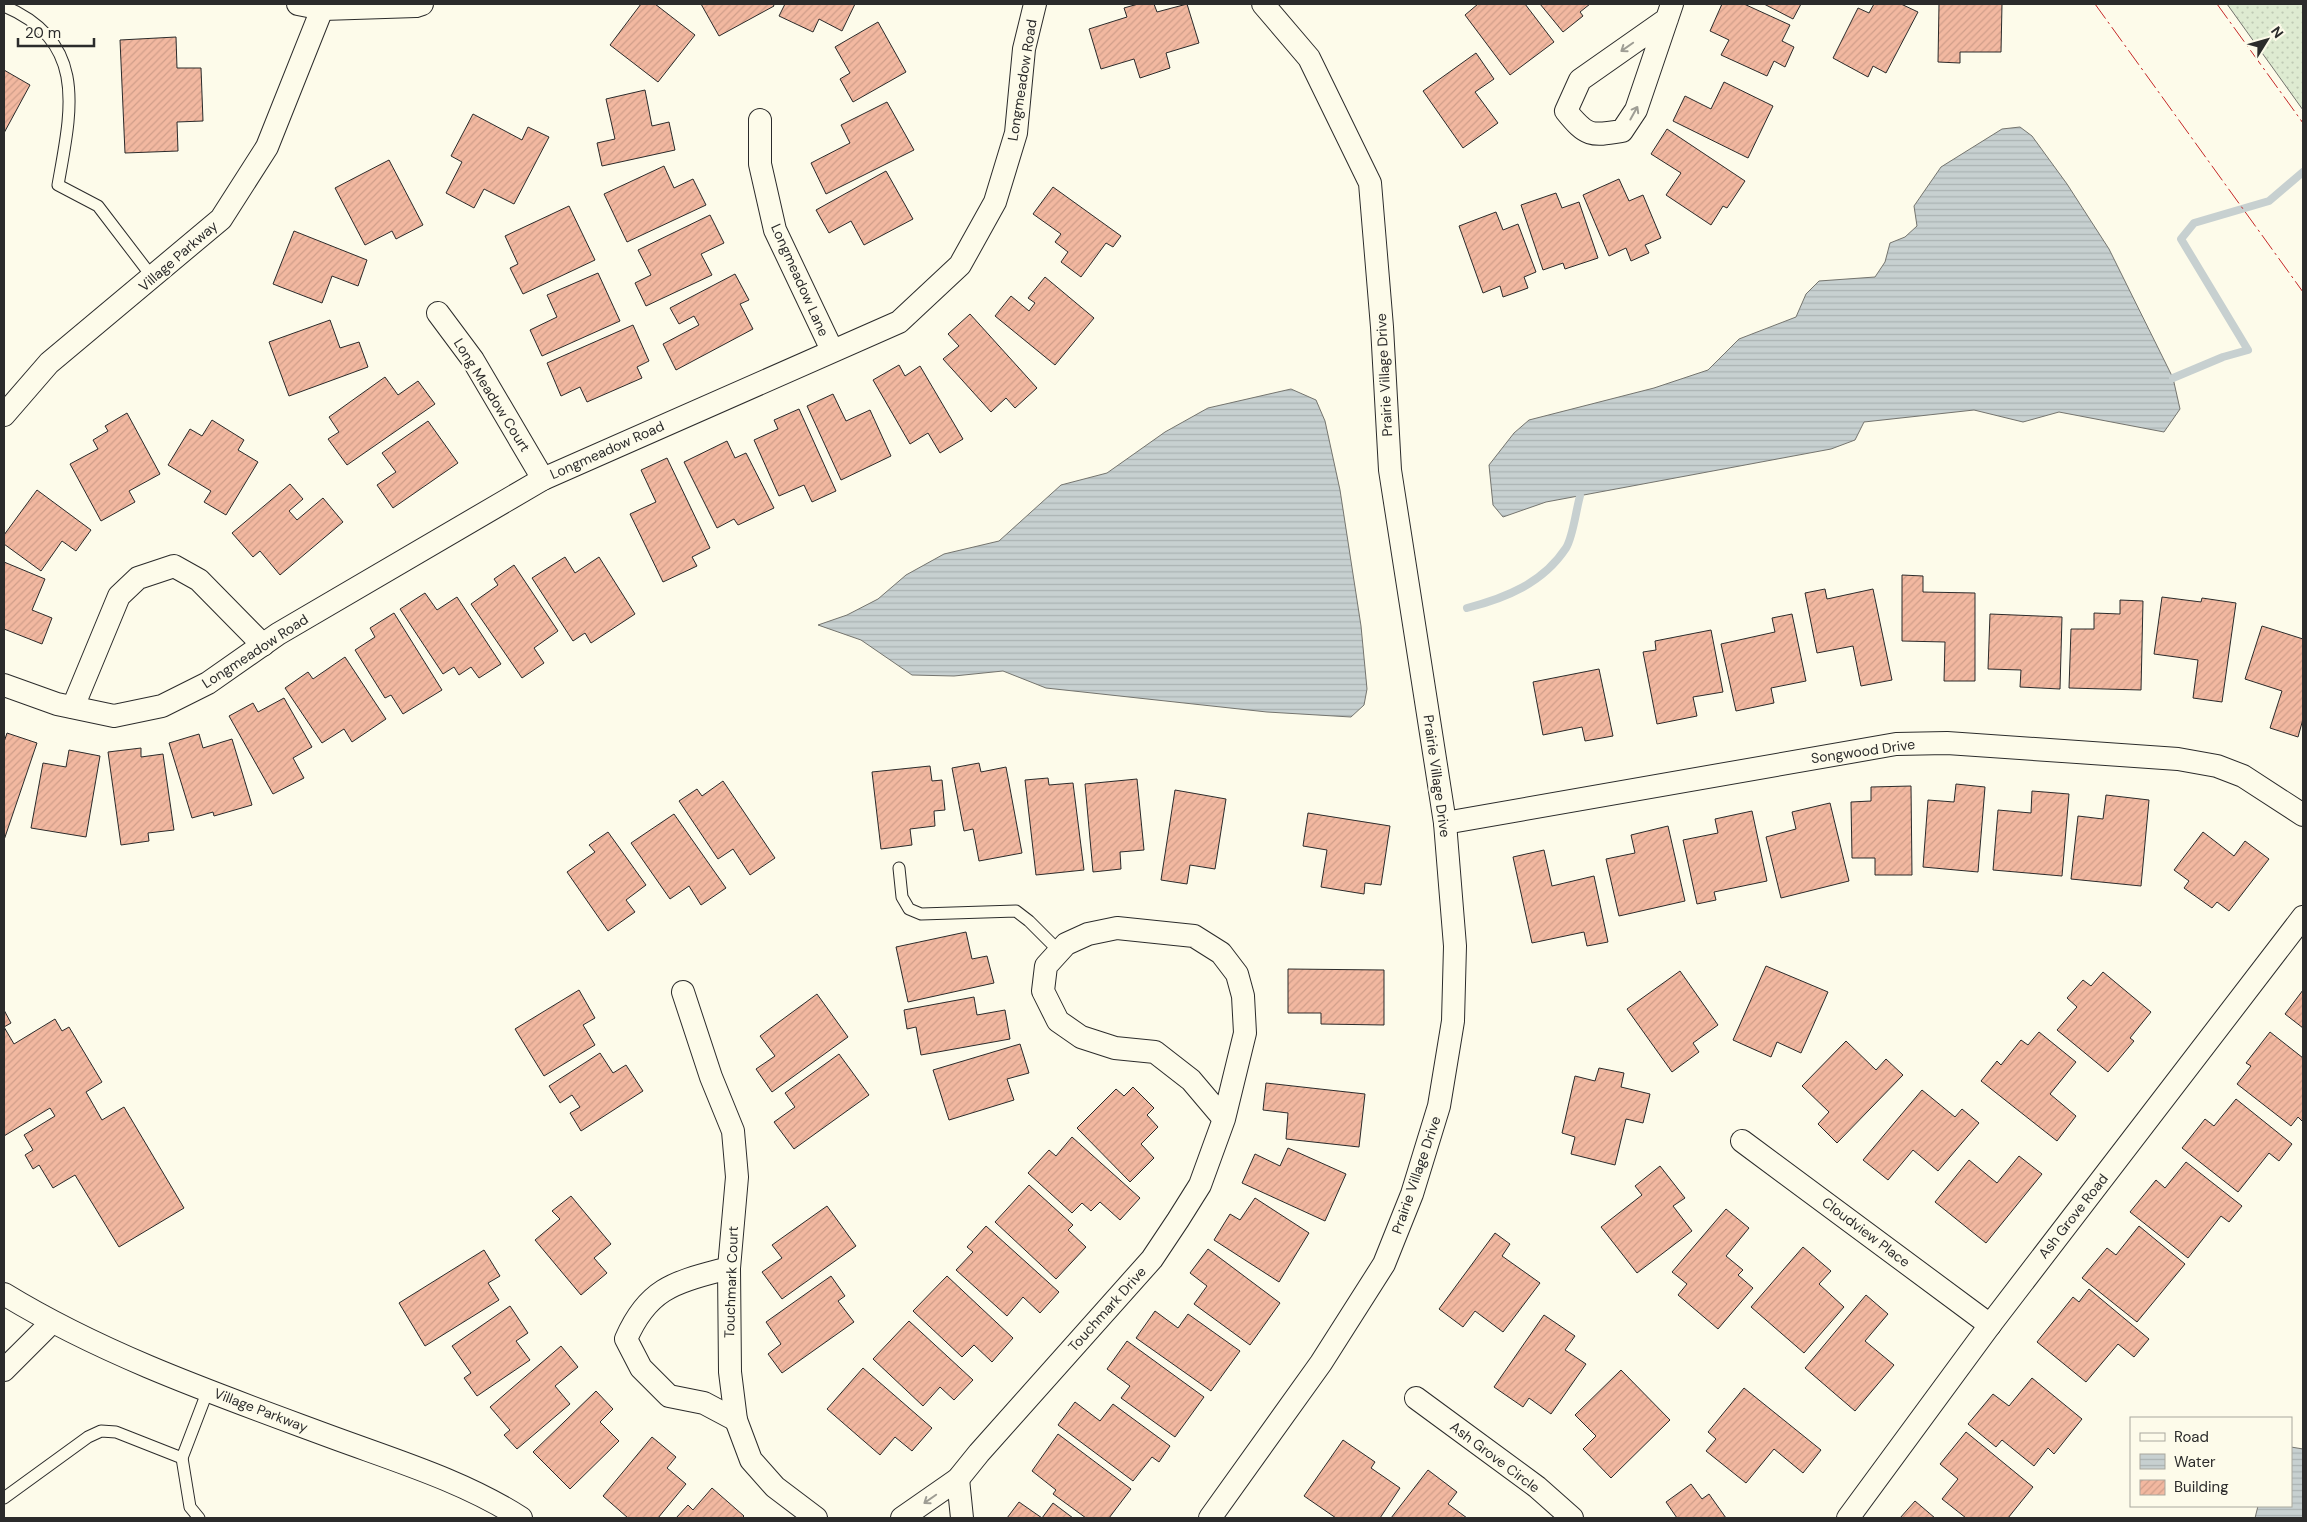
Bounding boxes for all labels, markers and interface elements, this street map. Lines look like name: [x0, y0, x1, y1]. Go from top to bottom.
scale bar: [18, 15, 94, 47]
north arrow: [2242, 15, 2292, 65]
street label: Longmeadow Road: [1003, 18, 1041, 142]
text: 20 m: [25, 23, 61, 43]
text: N: [2267, 23, 2288, 42]
one-way arrow: [1621, 42, 1635, 52]
one-way arrow: [1629, 105, 1639, 120]
street label: Village Parkway: [135, 217, 221, 295]
street label: Longmeadow Lane: [767, 221, 833, 339]
street label: Prairie Village Drive: [1372, 313, 1396, 437]
street label: Long Meadow Court: [450, 335, 534, 455]
street label: Longmeadow Road: [547, 417, 667, 483]
street label: Longmeadow Road: [198, 610, 312, 692]
street label: Prairie Village Drive: [1419, 714, 1455, 838]
street label: Songwood Drive: [1810, 735, 1916, 767]
street label: Prairie Village Drive: [1387, 1114, 1445, 1236]
street label: Ash Grove Road: [2034, 1170, 2112, 1262]
street label: Cloudview Place: [1818, 1193, 1914, 1271]
street label: Touchmark Court: [720, 1226, 742, 1338]
street label: Touchmark Drive: [1064, 1263, 1150, 1355]
street label: Village Parkway: [212, 1384, 311, 1436]
street label: Ash Grove Circle: [1447, 1417, 1543, 1497]
legend: [2130, 1417, 2292, 1507]
text: Road: [2174, 1427, 2209, 1447]
text: Water: [2174, 1452, 2216, 1472]
text: Building: [2174, 1477, 2229, 1497]
one-way arrow: [923, 1494, 937, 1504]

